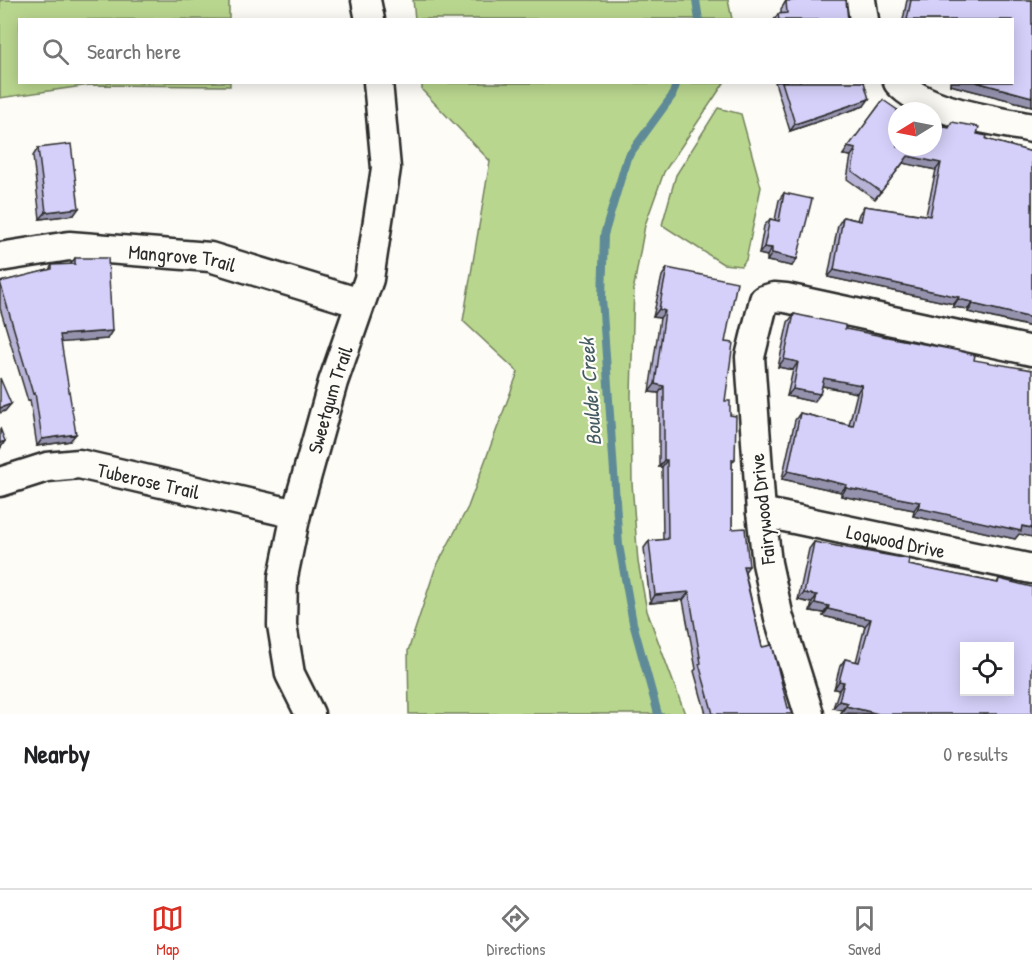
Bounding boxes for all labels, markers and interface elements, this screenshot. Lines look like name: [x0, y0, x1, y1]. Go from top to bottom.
search box: [18, 18, 1014, 84]
icon: search: [39, 35, 72, 68]
text: Search here: [87, 36, 181, 66]
north arrow: [888, 102, 942, 156]
street label: Mangrove Trail: [128, 237, 241, 278]
water label: Boulder Creek: [572, 335, 608, 447]
street label: Sweetgum Trail: [300, 341, 358, 456]
street label: Fairywood Drive: [743, 452, 781, 567]
street label: Tuberose Trail: [95, 455, 203, 505]
street label: Logwood Drive: [844, 517, 948, 564]
map controls: [960, 642, 1014, 696]
button: locate: [960, 642, 1014, 696]
text: Nearby: [24, 736, 90, 771]
text: 0 results: [943, 740, 1008, 767]
tab: Map: [151, 902, 184, 960]
tab: Directions: [487, 902, 545, 960]
tab: Saved: [848, 902, 881, 960]

